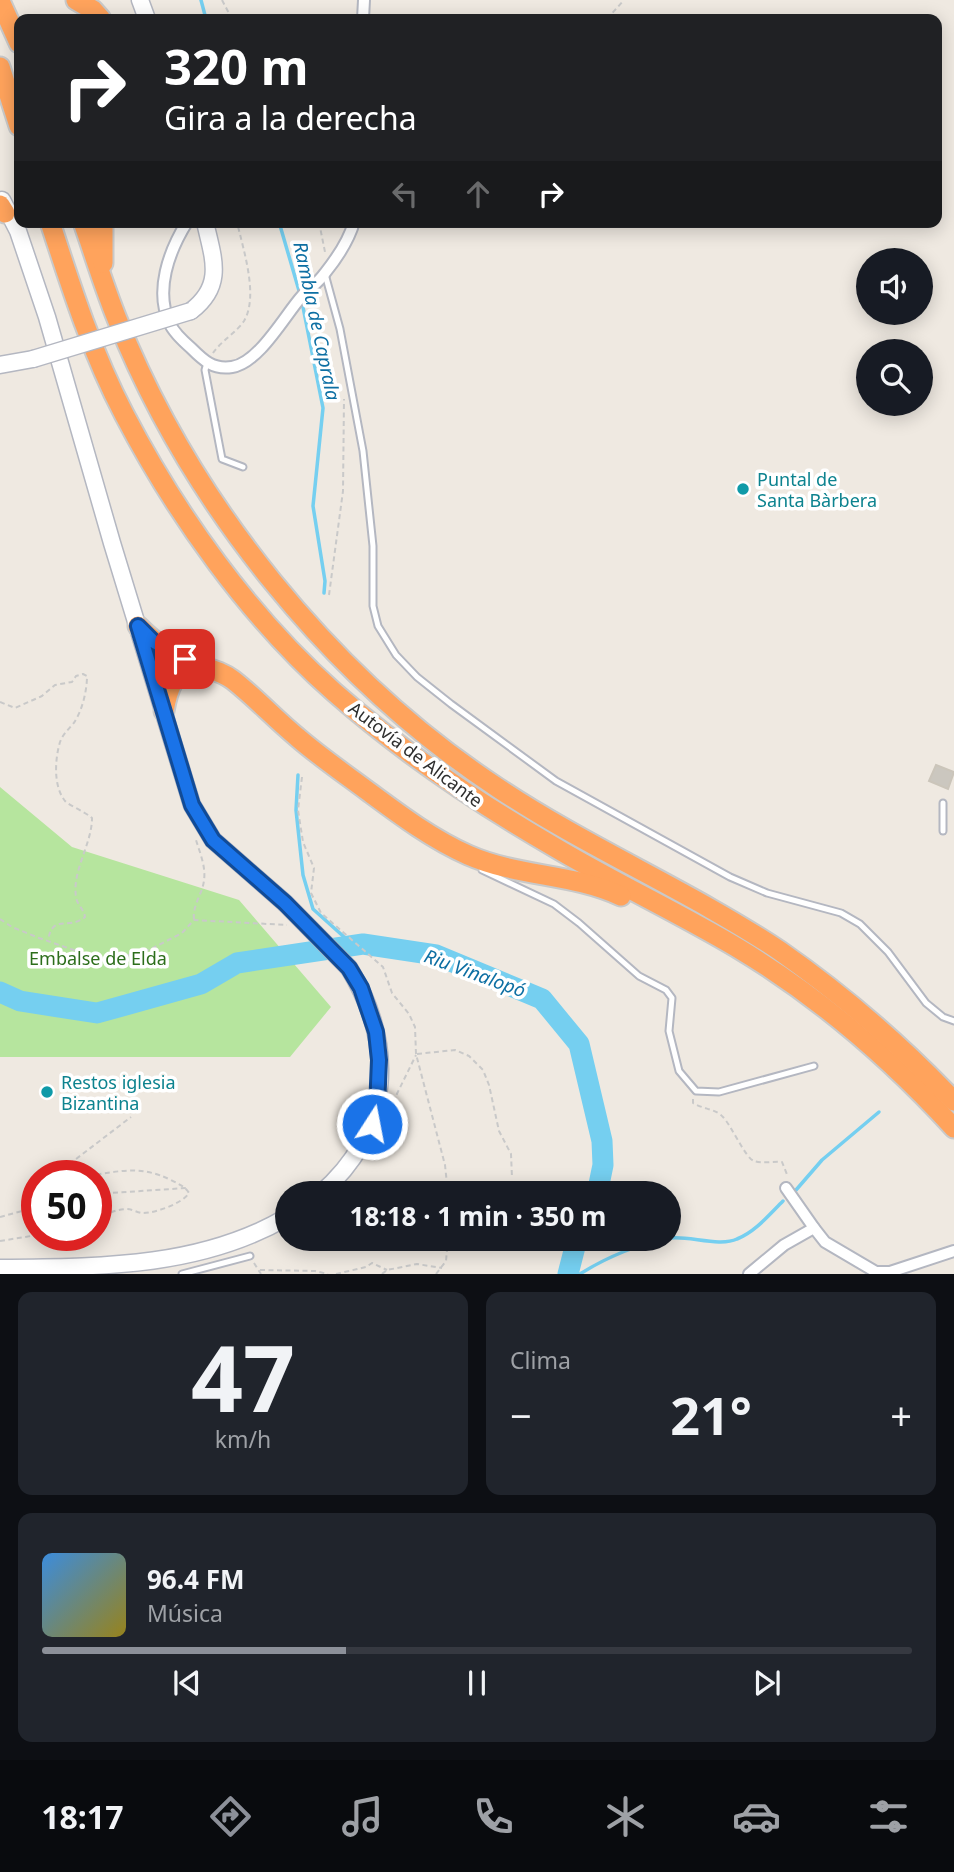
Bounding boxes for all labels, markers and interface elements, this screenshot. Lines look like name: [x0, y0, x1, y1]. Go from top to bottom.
text: 320 m: [164, 33, 309, 99]
icon: right: [49, 42, 140, 133]
text: Gira a la derecha: [164, 96, 417, 139]
icon: left: [386, 175, 424, 213]
icon: ahead: [459, 175, 497, 213]
icon: right: [532, 175, 570, 213]
water label: Rambla de Caprala: [287, 239, 347, 403]
map controls: [856, 248, 933, 416]
button: sound: [856, 248, 933, 325]
button: search: [856, 339, 933, 416]
place label: Puntal de Santa Bàrbera: [757, 467, 877, 512]
marker: Puntal de Santa Bàrbera: [735, 481, 751, 497]
pin: [155, 629, 215, 689]
icon: arrive: [166, 640, 204, 678]
street label: Autovía de Alicante: [344, 696, 488, 812]
water label: Riu Vinalopó: [421, 943, 529, 1003]
park label: Embalse de Elda: [29, 946, 167, 970]
place label: Restos iglesia Bizantina: [61, 1070, 176, 1115]
marker: Restos iglesia Bizantina: [39, 1084, 55, 1100]
position arrow: [335, 1087, 409, 1161]
speed limit sign: 50: [21, 1160, 112, 1251]
text: 18:18 · 1 min · 350 m: [350, 1198, 606, 1234]
text: 47: [191, 1315, 295, 1439]
text: Clima: [510, 1344, 571, 1376]
text: 21°: [670, 1379, 752, 1450]
text: −: [510, 1389, 532, 1441]
text: +: [890, 1389, 912, 1441]
text: km/h: [215, 1423, 271, 1455]
text: 96.4 FM: [147, 1561, 244, 1597]
text: Música: [147, 1597, 223, 1629]
icon: previous: [168, 1664, 206, 1702]
icon: pause: [458, 1664, 496, 1702]
icon: next: [748, 1664, 786, 1702]
icon: directions: [206, 1792, 255, 1841]
icon: music: [338, 1792, 387, 1841]
icon: phone: [469, 1792, 518, 1841]
icon: climate: [601, 1792, 650, 1841]
icon: car: [732, 1792, 781, 1841]
icon: filters: [864, 1792, 913, 1841]
text: 18:17: [41, 1795, 123, 1838]

